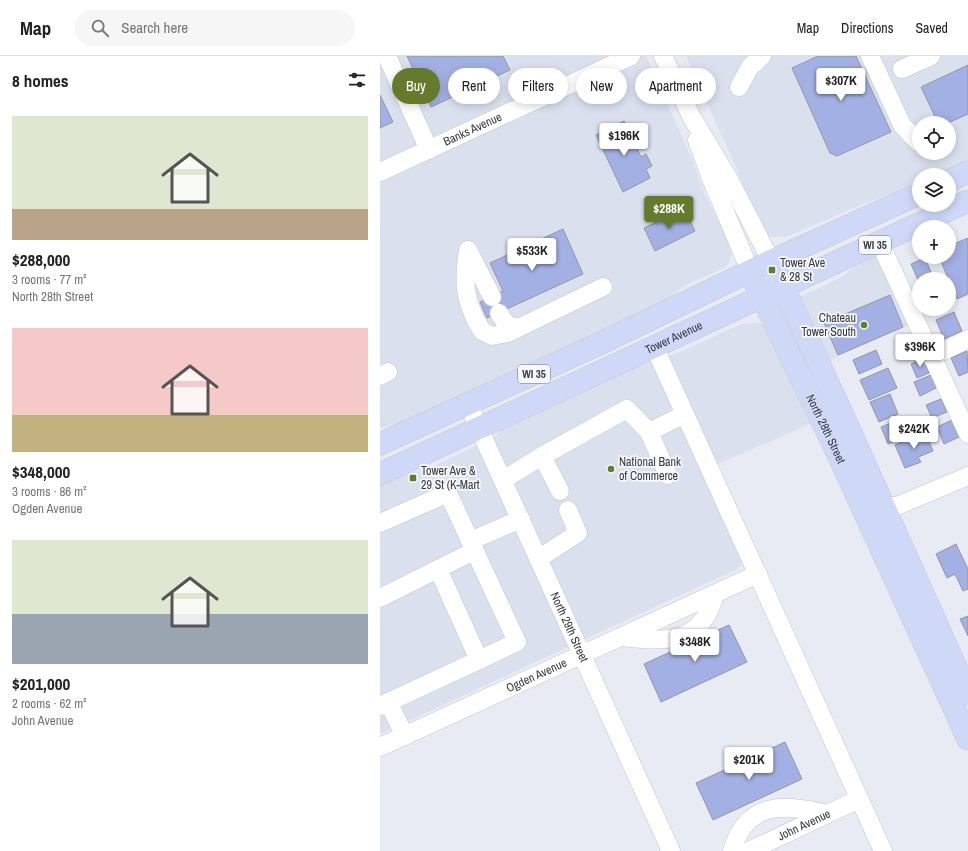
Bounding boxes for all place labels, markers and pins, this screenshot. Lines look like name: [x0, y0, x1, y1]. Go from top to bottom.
pin: $307K: [813, 68, 869, 102]
pin: $196K: [596, 123, 652, 157]
pin: $288K: [641, 196, 697, 230]
pin: $533K: [504, 238, 560, 272]
place label: Tower Ave & 28 St: [780, 255, 825, 285]
marker: Tower Ave & 28 St: [767, 265, 777, 275]
place label: Chateau Tower South: [801, 310, 856, 340]
marker: Chateau Tower South: [859, 320, 869, 330]
pin: $396K: [892, 334, 948, 368]
pin: $242K: [886, 416, 942, 450]
place label: National Bank of Commerce: [619, 454, 681, 484]
place label: Tower Ave & 29 St (K-Mart: [421, 463, 480, 493]
marker: National Bank of Commerce: [606, 464, 616, 474]
marker: Tower Ave & 29 St (K-Mart: [408, 473, 418, 483]
pin: $348K: [667, 629, 723, 663]
pin: $201K: [721, 747, 777, 781]

